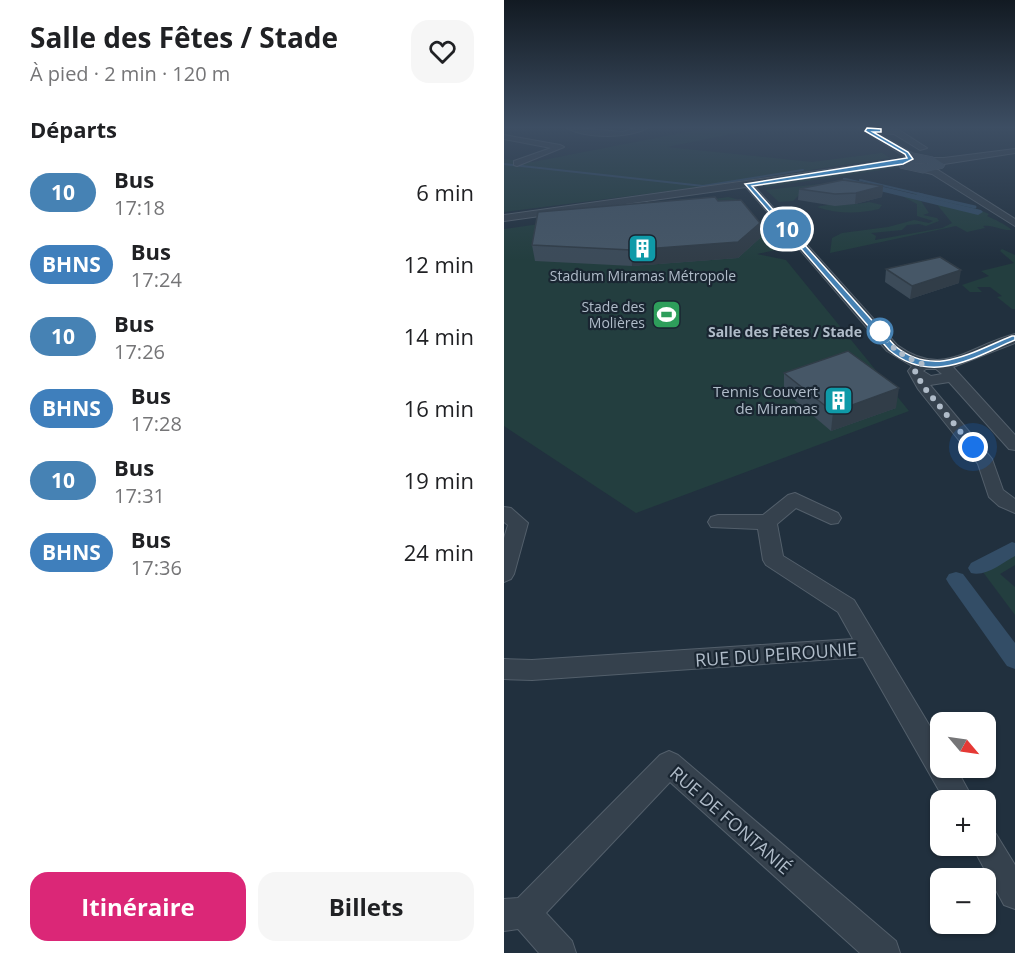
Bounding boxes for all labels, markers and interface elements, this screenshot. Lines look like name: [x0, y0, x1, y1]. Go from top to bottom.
text: Salle des Fêtes / Stade: [30, 18, 338, 56]
button: heart: [411, 20, 474, 83]
text: À pied · 2 min · 120 m: [30, 60, 230, 87]
text: Départs: [30, 114, 117, 144]
text: Bus: [114, 164, 154, 194]
text: 6 min: [416, 177, 474, 207]
text: 10: [51, 178, 75, 206]
text: 17:18: [114, 194, 165, 221]
line badge: 10: [760, 210, 814, 248]
text: 10: [775, 215, 799, 243]
building icon: Stadium Miramas Métropole: [627, 232, 659, 264]
text: Bus: [131, 236, 171, 266]
text: 12 min: [404, 249, 474, 279]
text: BHNS: [42, 250, 101, 278]
text: 17:24: [131, 266, 182, 293]
place label: Stadium Miramas Métropole: [550, 266, 736, 285]
place label: Stade des Molières: [581, 297, 645, 332]
sports icon: Stade des Molières: [650, 298, 682, 330]
text: Bus: [114, 308, 154, 338]
marker: Salle des Fêtes / Stade: [867, 318, 893, 344]
text: 14 min: [404, 321, 474, 351]
text: 10: [51, 322, 75, 350]
place label: Salle des Fêtes / Stade: [708, 322, 862, 341]
text: 17:26: [114, 338, 165, 365]
text: Bus: [131, 380, 171, 410]
place label: Tennis Couvert de Miramas: [713, 381, 818, 418]
building icon: Tennis Couvert de Miramas: [823, 384, 855, 416]
text: 16 min: [404, 393, 474, 423]
text: BHNS: [42, 394, 101, 422]
text: 17:28: [131, 410, 182, 437]
your location: [958, 432, 988, 462]
text: Bus: [114, 452, 154, 482]
text: 19 min: [404, 465, 474, 495]
text: 10: [51, 466, 75, 494]
text: 17:31: [114, 482, 165, 509]
text: Bus: [131, 524, 171, 554]
text: 24 min: [404, 537, 474, 567]
text: BHNS: [42, 538, 101, 566]
text: 17:36: [131, 554, 182, 581]
street label: RUE DU PEIROUNIE: [694, 636, 858, 672]
north arrow: [930, 712, 996, 778]
map controls: [930, 712, 996, 934]
street label: RUE DE FONTANIÉ: [665, 761, 797, 879]
button: +: [930, 790, 996, 856]
button: −: [930, 868, 996, 934]
button: Itinéraire: [30, 872, 246, 941]
button: Billets: [258, 872, 474, 941]

